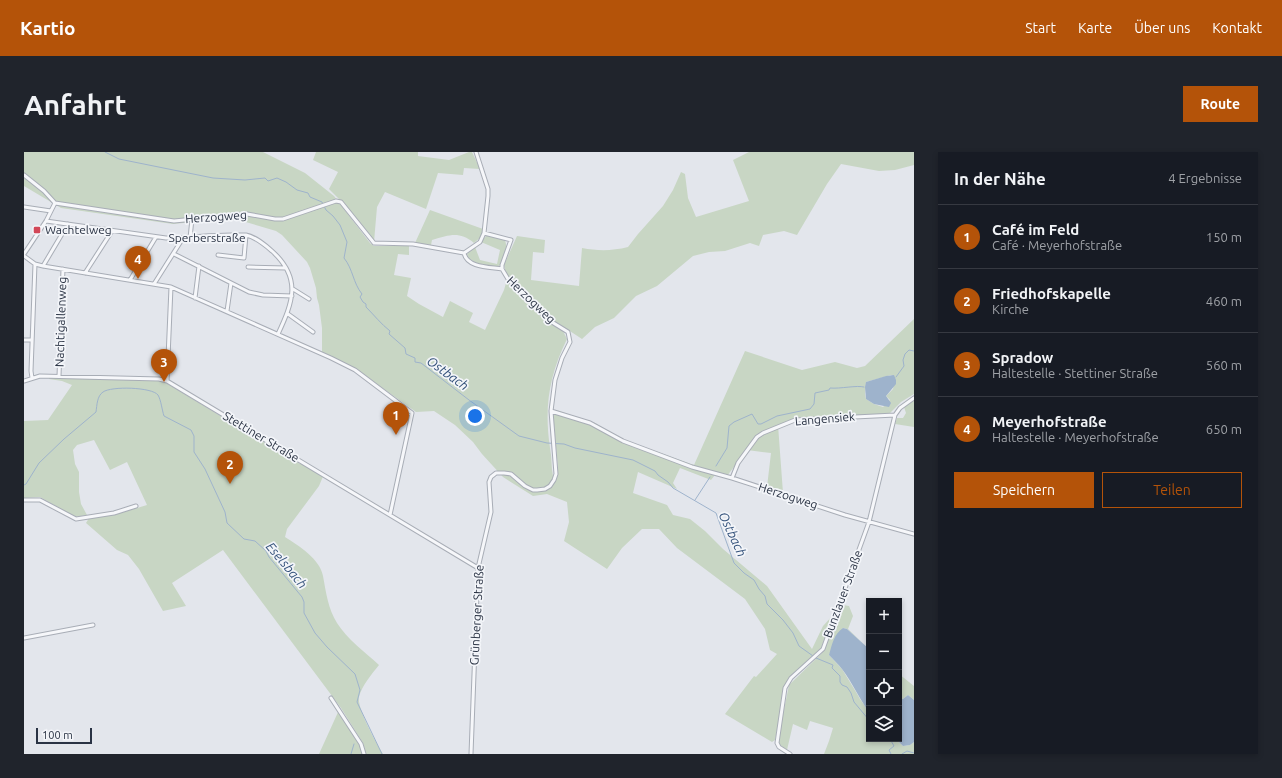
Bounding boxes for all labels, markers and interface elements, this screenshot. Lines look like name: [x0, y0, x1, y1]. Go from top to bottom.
text: Kartio: [20, 17, 76, 39]
text: Start: [1025, 20, 1056, 36]
text: Karte: [1078, 20, 1112, 36]
text: Über uns: [1134, 20, 1190, 36]
text: Kontakt: [1212, 20, 1262, 36]
button: Route: [1183, 86, 1258, 122]
text: Anfahrt: [24, 89, 127, 120]
text: In der Nähe: [954, 169, 1046, 188]
text: 4 Ergebnisse: [1168, 171, 1242, 185]
street label: Herzogweg: [185, 208, 247, 225]
text: Café im Feld: [992, 221, 1079, 238]
place label: Wachtelweg: [45, 223, 112, 236]
marker: Wachtelweg: [32, 225, 42, 235]
text: 1: [963, 230, 971, 244]
text: 150 m: [1206, 230, 1242, 244]
street label: Sperberstraße: [168, 231, 246, 244]
text: Café · Meyerhofstraße: [992, 238, 1122, 252]
pin: 4: [125, 246, 151, 279]
street label: Herzogweg: [505, 274, 558, 326]
street label: Nachtigallenweg: [52, 277, 69, 367]
text: Friedhofskapelle: [992, 285, 1111, 302]
text: 2: [963, 294, 971, 308]
text: 460 m: [1206, 294, 1242, 308]
text: Kirche: [992, 302, 1029, 316]
pin: 3: [151, 349, 177, 382]
text: Spradow: [992, 349, 1053, 366]
water label: Ostbach: [425, 353, 471, 393]
text: 3: [963, 358, 971, 372]
text: 560 m: [1206, 358, 1242, 372]
text: Haltestelle · Stettiner Straße: [992, 366, 1158, 380]
pin: 1: [383, 402, 409, 435]
your location: [465, 406, 485, 426]
street label: Stettiner Straße: [221, 409, 302, 464]
street label: Langensiek: [794, 409, 856, 428]
text: Meyerhofstraße: [992, 413, 1107, 430]
text: 4: [963, 422, 971, 436]
text: 650 m: [1206, 422, 1242, 436]
text: Haltestelle · Meyerhofstraße: [992, 430, 1159, 444]
pin: 2: [217, 451, 243, 484]
button: Speichern: [954, 472, 1094, 508]
button: Teilen: [1102, 472, 1242, 508]
street label: Herzogweg: [757, 480, 819, 511]
water label: Ostbach: [717, 509, 749, 559]
water label: Eselsbach: [264, 539, 310, 591]
street label: Bunzlauer Straße: [821, 548, 864, 640]
street label: Grünberger Straße: [467, 564, 486, 666]
map controls: [866, 598, 902, 742]
button: +: [866, 598, 902, 634]
button: −: [866, 634, 902, 670]
button: locate: [866, 670, 902, 706]
button: layers: [866, 706, 902, 742]
scale bar: [36, 726, 92, 745]
text: 100 m: [42, 729, 73, 741]

